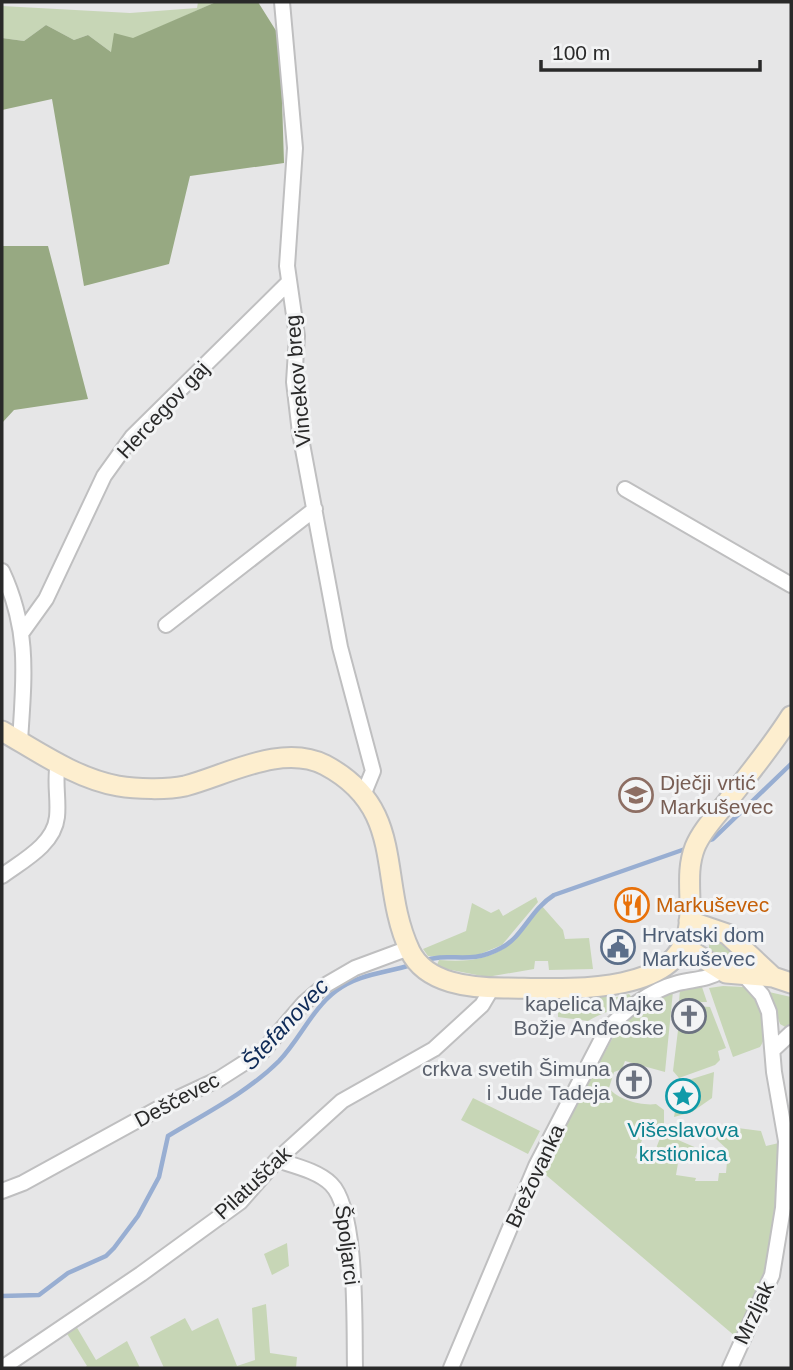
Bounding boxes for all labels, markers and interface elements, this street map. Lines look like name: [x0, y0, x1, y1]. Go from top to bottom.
scale bar: [541, 28, 760, 72]
text: 100 m: [552, 41, 610, 64]
street label: Vincekov breg: [280, 314, 315, 448]
street label: Hercegov gaj: [112, 357, 213, 463]
place label: Dječji vrtić Markuševec: [660, 771, 773, 818]
school or university icon: Dječji vrtić Markuševec: [617, 776, 655, 814]
restaurant icon: Markuševec: [613, 886, 651, 924]
place label: Markuševec: [656, 893, 769, 916]
place label: Hrvatski dom Markuševec: [642, 923, 765, 970]
public building icon: Hrvatski dom Markuševec: [599, 928, 637, 966]
water label: Štefanovec: [236, 972, 334, 1075]
place label: kapelica Majke Božje Anđeoske: [513, 992, 664, 1039]
church icon: kapelica Majke Božje Anđeoske: [670, 997, 708, 1035]
place label: crkva svetih Šimuna i Jude Tadeja: [422, 1057, 610, 1104]
church icon: crkva svetih Šimuna i Jude Tadeja: [615, 1062, 653, 1100]
street label: Deščevec: [131, 1068, 223, 1131]
place icon: Višeslavova krstionica: [664, 1077, 702, 1115]
place label: Višeslavova krstionica: [627, 1118, 739, 1165]
street label: Brežovanka: [501, 1120, 569, 1231]
street label: Pilatuščak: [210, 1141, 296, 1224]
street label: Špoljarci: [331, 1204, 364, 1286]
street label: Mrzljak: [729, 1277, 778, 1348]

